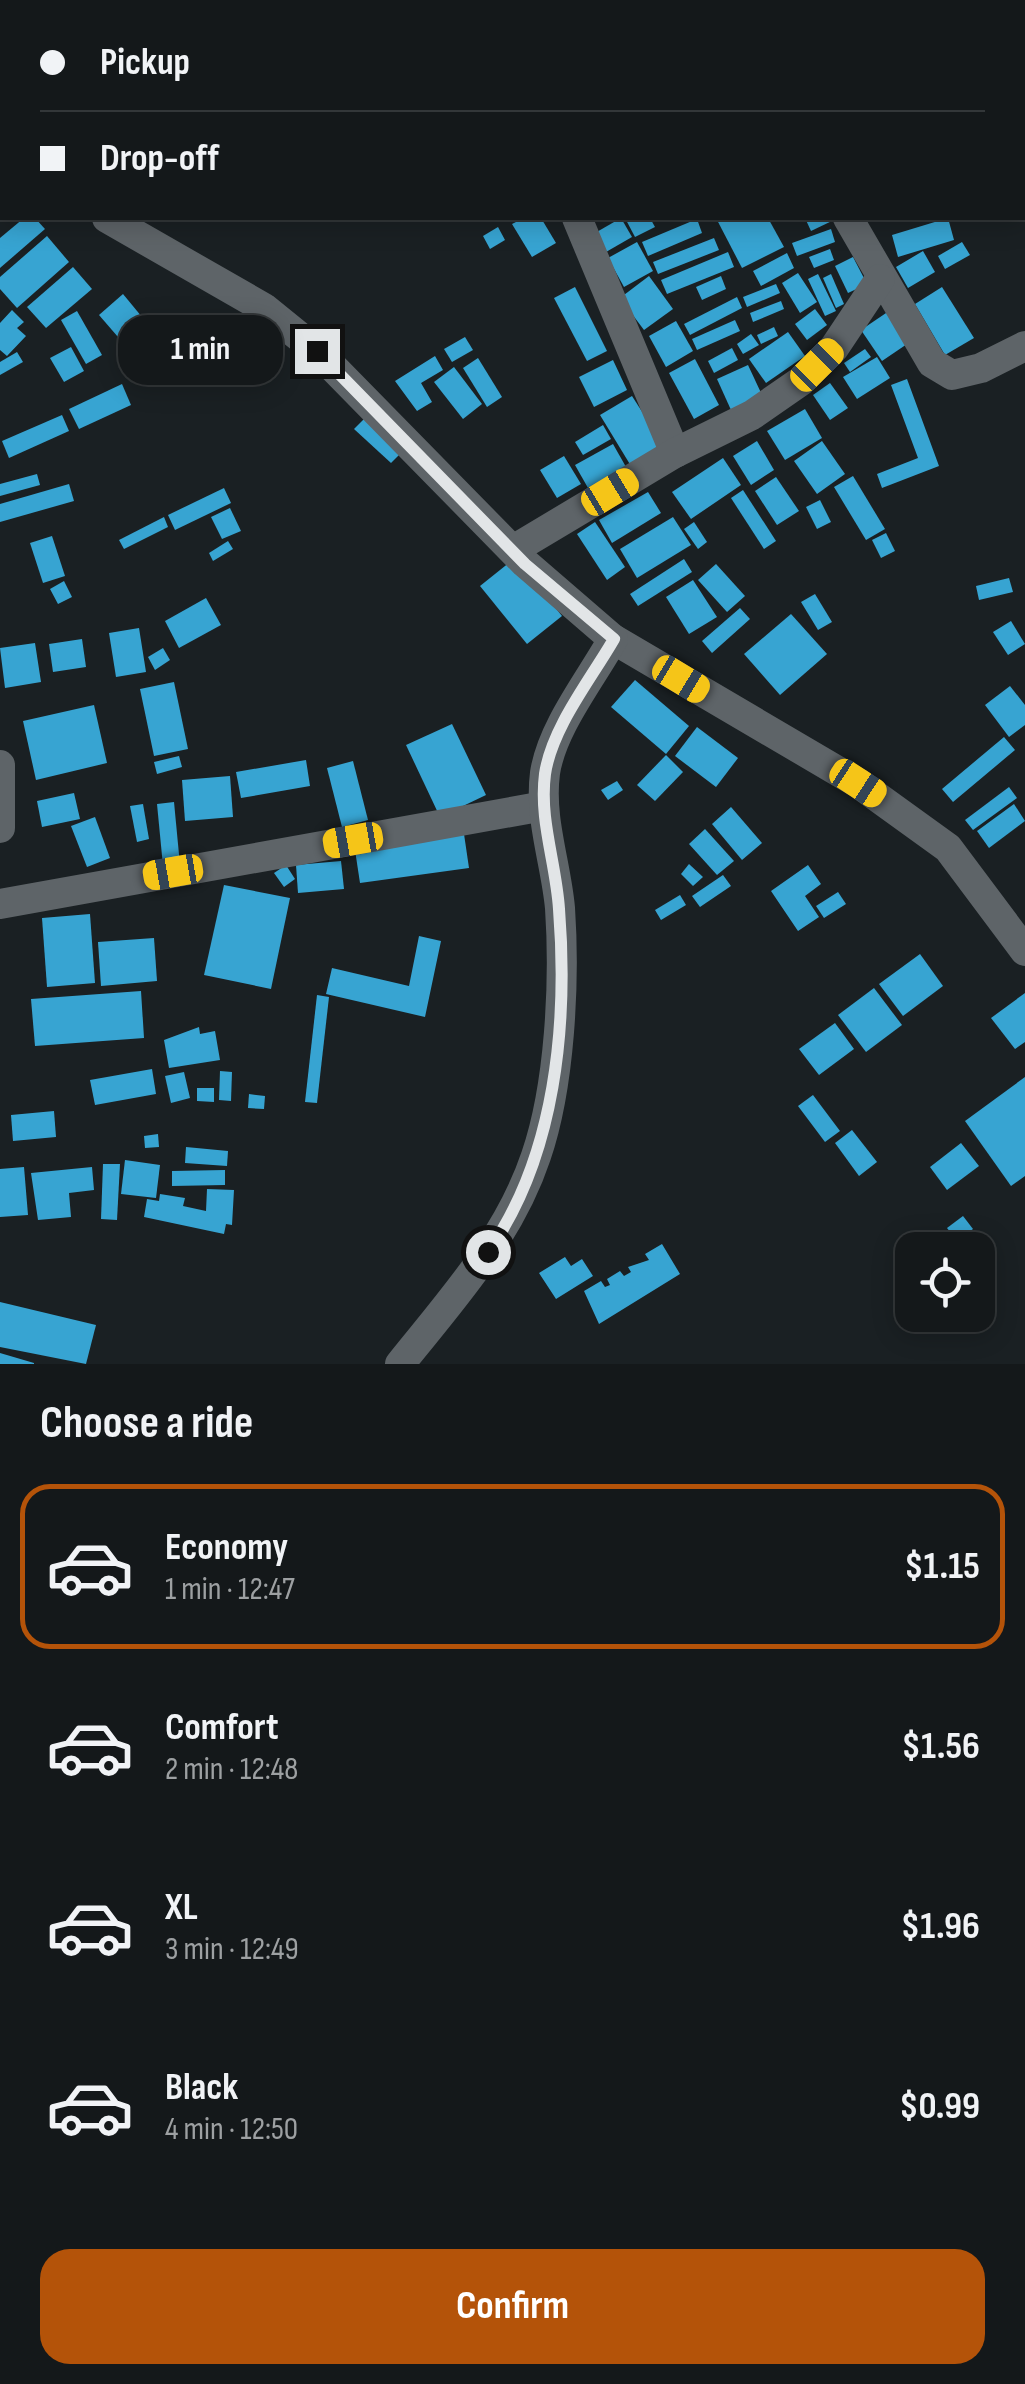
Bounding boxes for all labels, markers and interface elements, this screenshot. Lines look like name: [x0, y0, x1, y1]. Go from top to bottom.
text: Pickup: [100, 40, 190, 85]
text: Drop-off: [100, 136, 219, 181]
callout: 1 min: [117, 316, 282, 386]
route end: [295, 329, 340, 374]
text: 1 min: [171, 330, 230, 369]
car: [785, 333, 849, 397]
car: [577, 464, 643, 520]
car: [648, 651, 714, 707]
car: [825, 754, 891, 812]
car: [321, 820, 385, 860]
car: [141, 852, 205, 892]
route start: [466, 1230, 511, 1275]
map controls: [895, 1232, 995, 1332]
button: locate: [895, 1232, 995, 1332]
text: Choose a ride: [40, 1396, 253, 1451]
icon: car: [45, 1522, 135, 1612]
text: Economy: [165, 1525, 288, 1570]
text: $1.15: [904, 1544, 980, 1589]
text: 1 min · 12:47: [165, 1570, 295, 1609]
icon: car: [45, 1702, 135, 1792]
text: Comfort: [165, 1705, 279, 1750]
text: $1.56: [902, 1724, 980, 1769]
text: 2 min · 12:48: [165, 1750, 298, 1789]
icon: car: [45, 1882, 135, 1972]
text: XL: [165, 1885, 198, 1930]
text: $1.96: [901, 1904, 980, 1949]
text: 3 min · 12:49: [165, 1930, 299, 1969]
icon: car: [45, 2062, 135, 2152]
text: Black: [165, 2065, 238, 2110]
text: $0.99: [899, 2084, 980, 2129]
text: 4 min · 12:50: [165, 2110, 298, 2149]
button: Confirm: [40, 2249, 985, 2364]

